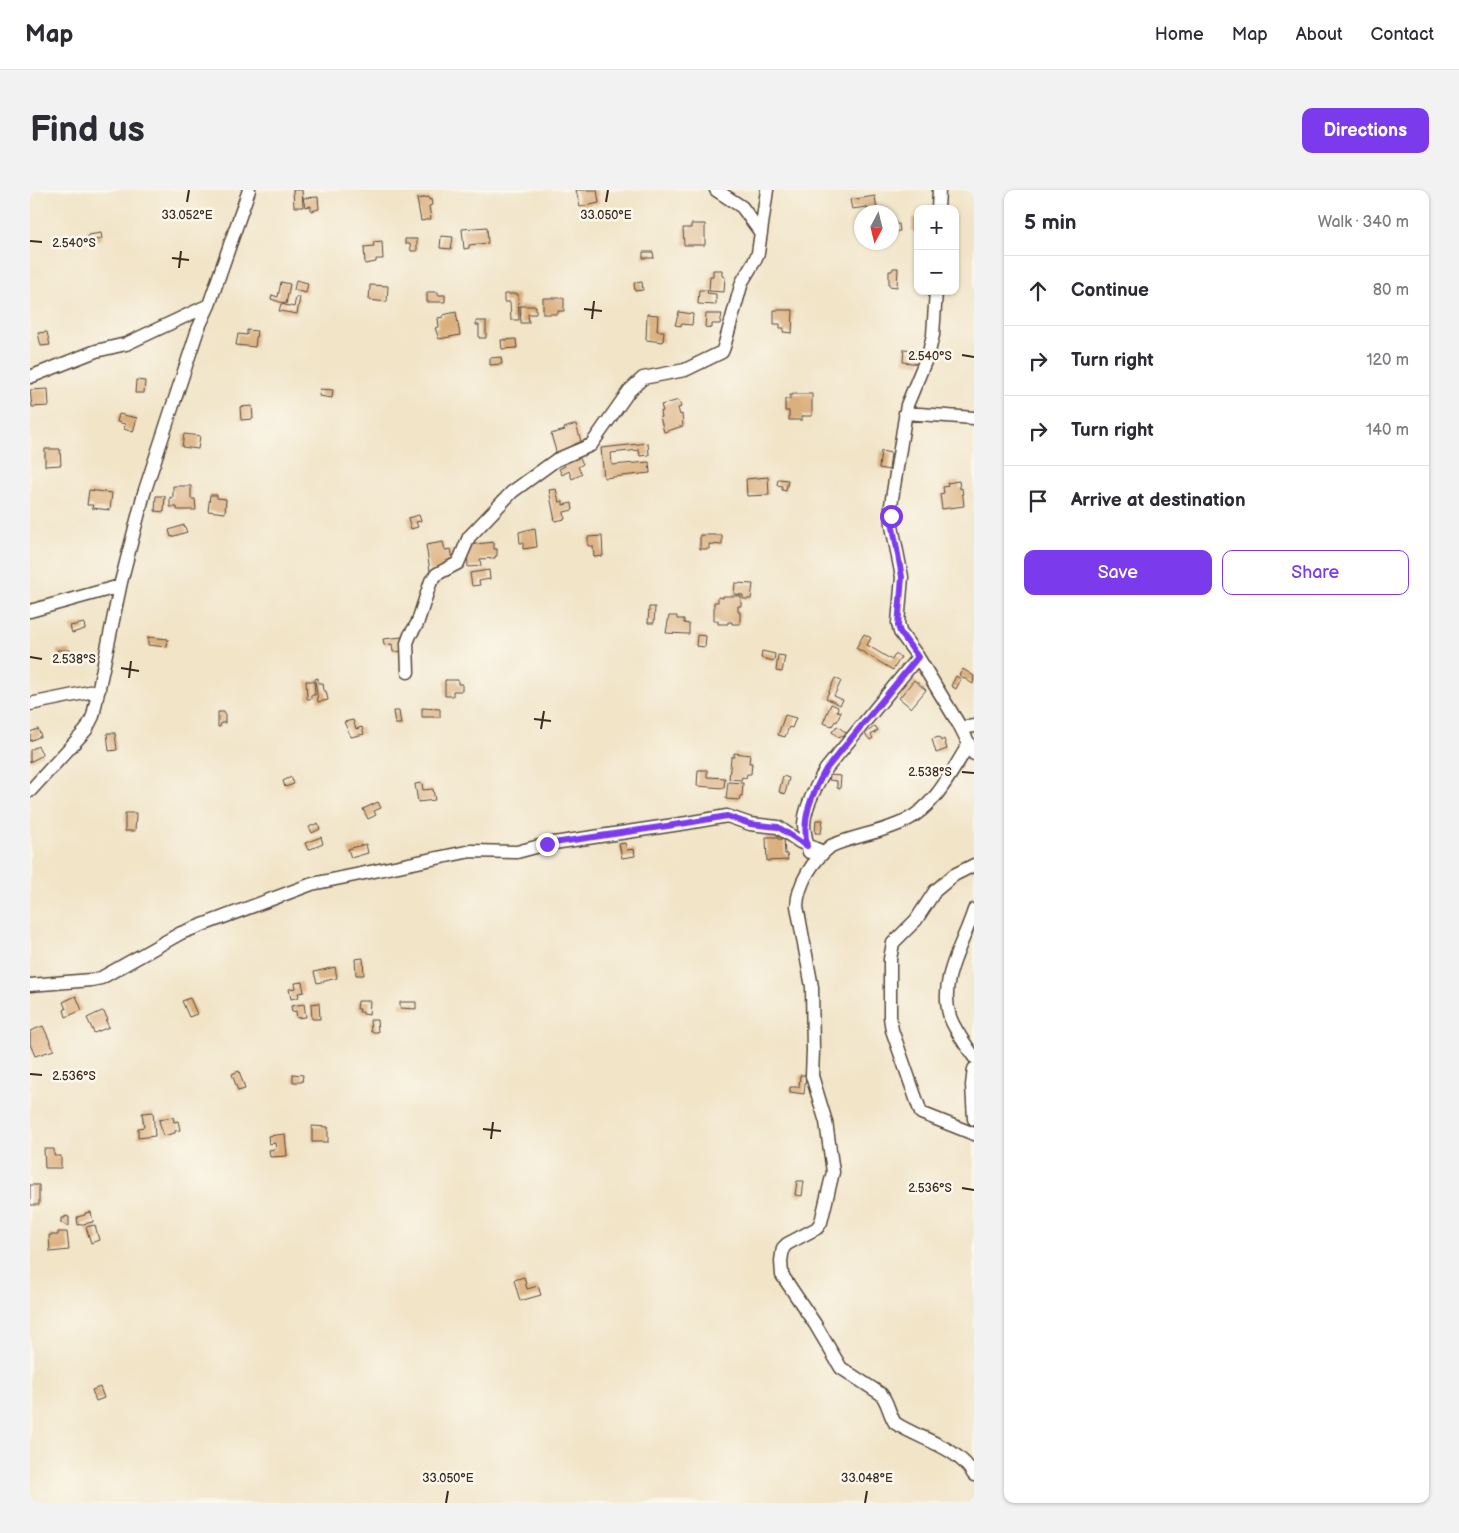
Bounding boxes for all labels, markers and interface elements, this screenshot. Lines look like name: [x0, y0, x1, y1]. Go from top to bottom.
text: Map: [25, 20, 73, 49]
text: Home: [1155, 24, 1204, 45]
text: Map: [1232, 24, 1268, 45]
text: About: [1296, 24, 1343, 45]
text: Contact: [1371, 24, 1434, 45]
button: Directions: [1302, 108, 1429, 153]
text: Find us: [30, 109, 145, 152]
north arrow: [854, 205, 899, 250]
map controls: [914, 205, 959, 295]
button: +: [914, 205, 959, 250]
text: 33.052°E: [161, 208, 213, 223]
text: 33.050°E: [580, 208, 632, 223]
text: 5 min: [1024, 210, 1077, 235]
text: Walk · 340 m: [1318, 213, 1409, 232]
text: 2.540°S: [52, 236, 96, 251]
button: −: [914, 250, 959, 295]
icon: ahead: [1024, 277, 1052, 305]
text: Continue: [1071, 279, 1149, 302]
text: 80 m: [1373, 281, 1409, 300]
icon: right: [1024, 347, 1052, 375]
text: 2.540°S: [908, 349, 952, 364]
text: Turn right: [1071, 349, 1154, 372]
text: 120 m: [1366, 351, 1409, 370]
icon: right: [1024, 417, 1052, 445]
text: Turn right: [1071, 419, 1154, 442]
text: 140 m: [1366, 421, 1409, 440]
icon: arrive: [1024, 487, 1052, 515]
text: Arrive at destination: [1071, 489, 1246, 512]
route start: [880, 505, 903, 528]
button: Save: [1024, 550, 1212, 595]
button: Share: [1222, 550, 1409, 595]
text: 2.538°S: [52, 652, 96, 667]
text: 2.538°S: [908, 765, 952, 780]
route end: [536, 833, 559, 856]
text: 2.536°S: [52, 1069, 96, 1084]
text: 2.536°S: [908, 1181, 952, 1196]
text: 33.050°E: [422, 1471, 474, 1486]
text: 33.048°E: [841, 1471, 893, 1486]

